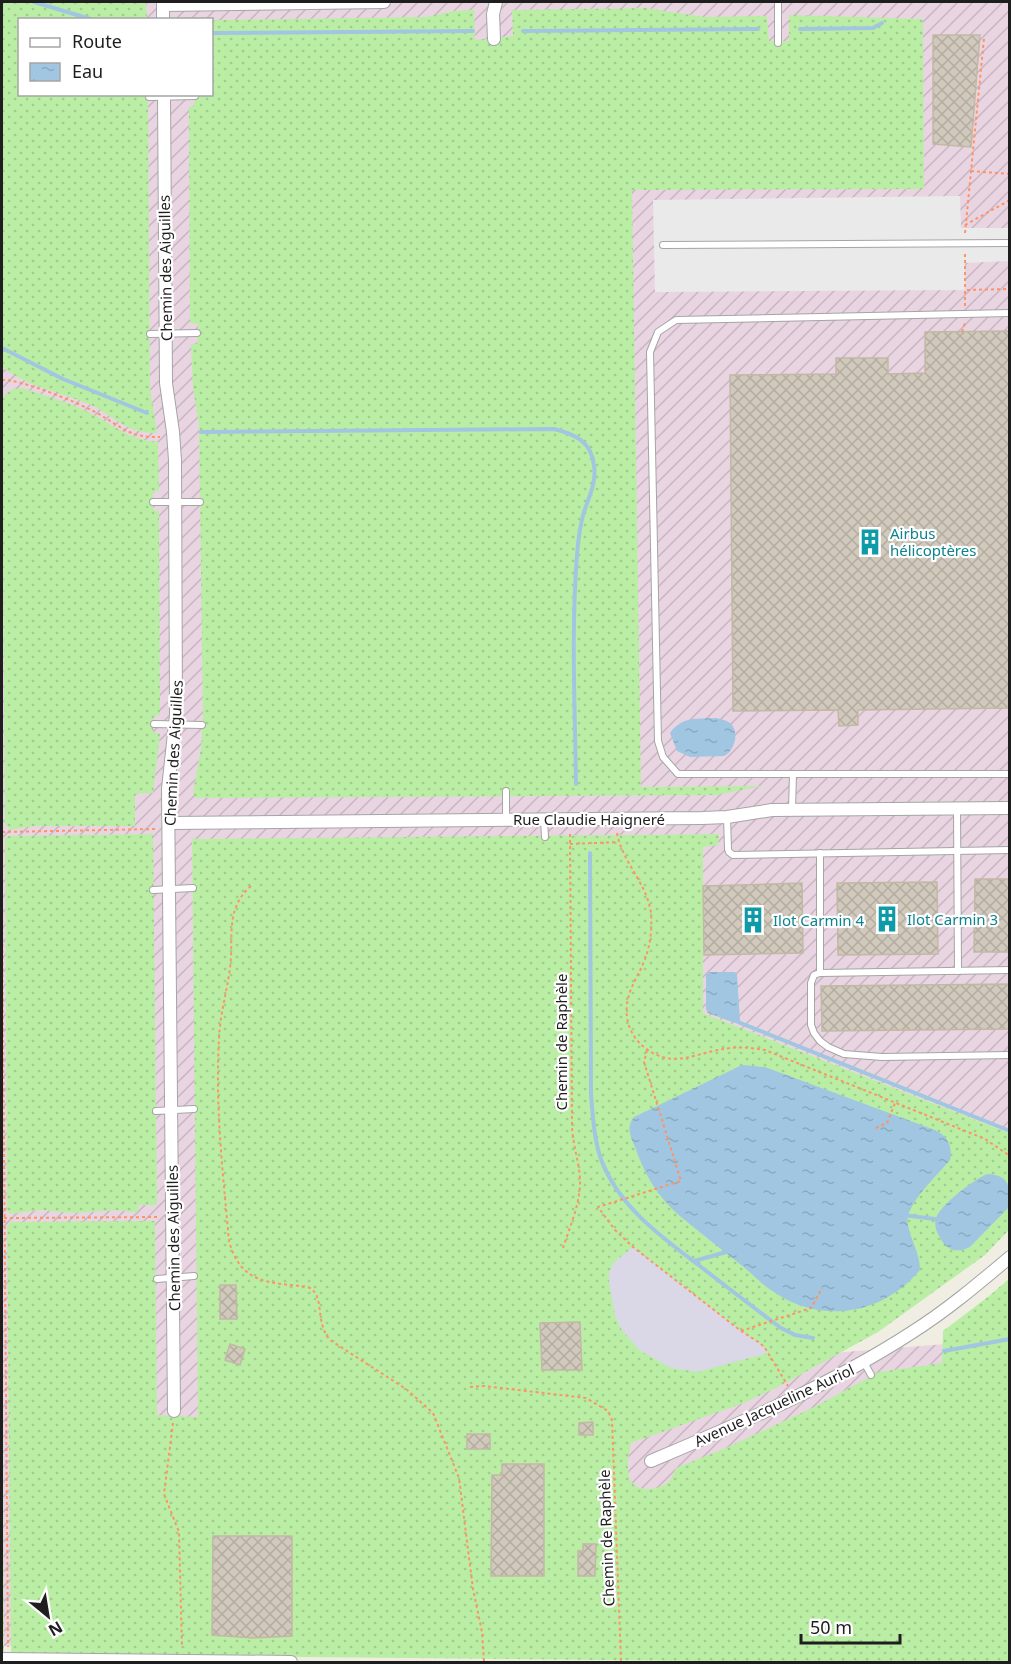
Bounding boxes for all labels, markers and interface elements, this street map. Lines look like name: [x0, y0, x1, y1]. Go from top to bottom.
legend: [18, 18, 213, 96]
text: Route: [72, 29, 122, 53]
text: Eau: [72, 59, 103, 83]
street label: Chemin des Aiguilles: [154, 195, 176, 341]
place label: Airbus hélicoptères: [890, 523, 976, 560]
building icon: Airbus hélicoptères: [855, 527, 885, 557]
street label: Chemin des Aiguilles: [159, 679, 187, 827]
street label: Rue Claudie Haigneré: [513, 809, 665, 829]
building icon: Ilot Carmin 3: [872, 904, 902, 934]
building icon: Ilot Carmin 4: [738, 905, 768, 935]
place label: Ilot Carmin 3: [907, 909, 998, 929]
place label: Ilot Carmin 4: [773, 910, 865, 930]
street label: Chemin de Raphèle: [551, 974, 571, 1110]
street label: Chemin des Aiguilles: [162, 1165, 184, 1311]
street label: Avenue Jacqueline Auriol: [691, 1359, 857, 1451]
street label: Chemin de Raphèle: [594, 1469, 618, 1607]
north arrow: [18, 1586, 78, 1646]
scale bar: [801, 1607, 900, 1645]
text: 50 m: [810, 1615, 852, 1639]
text: N: [44, 1616, 67, 1642]

